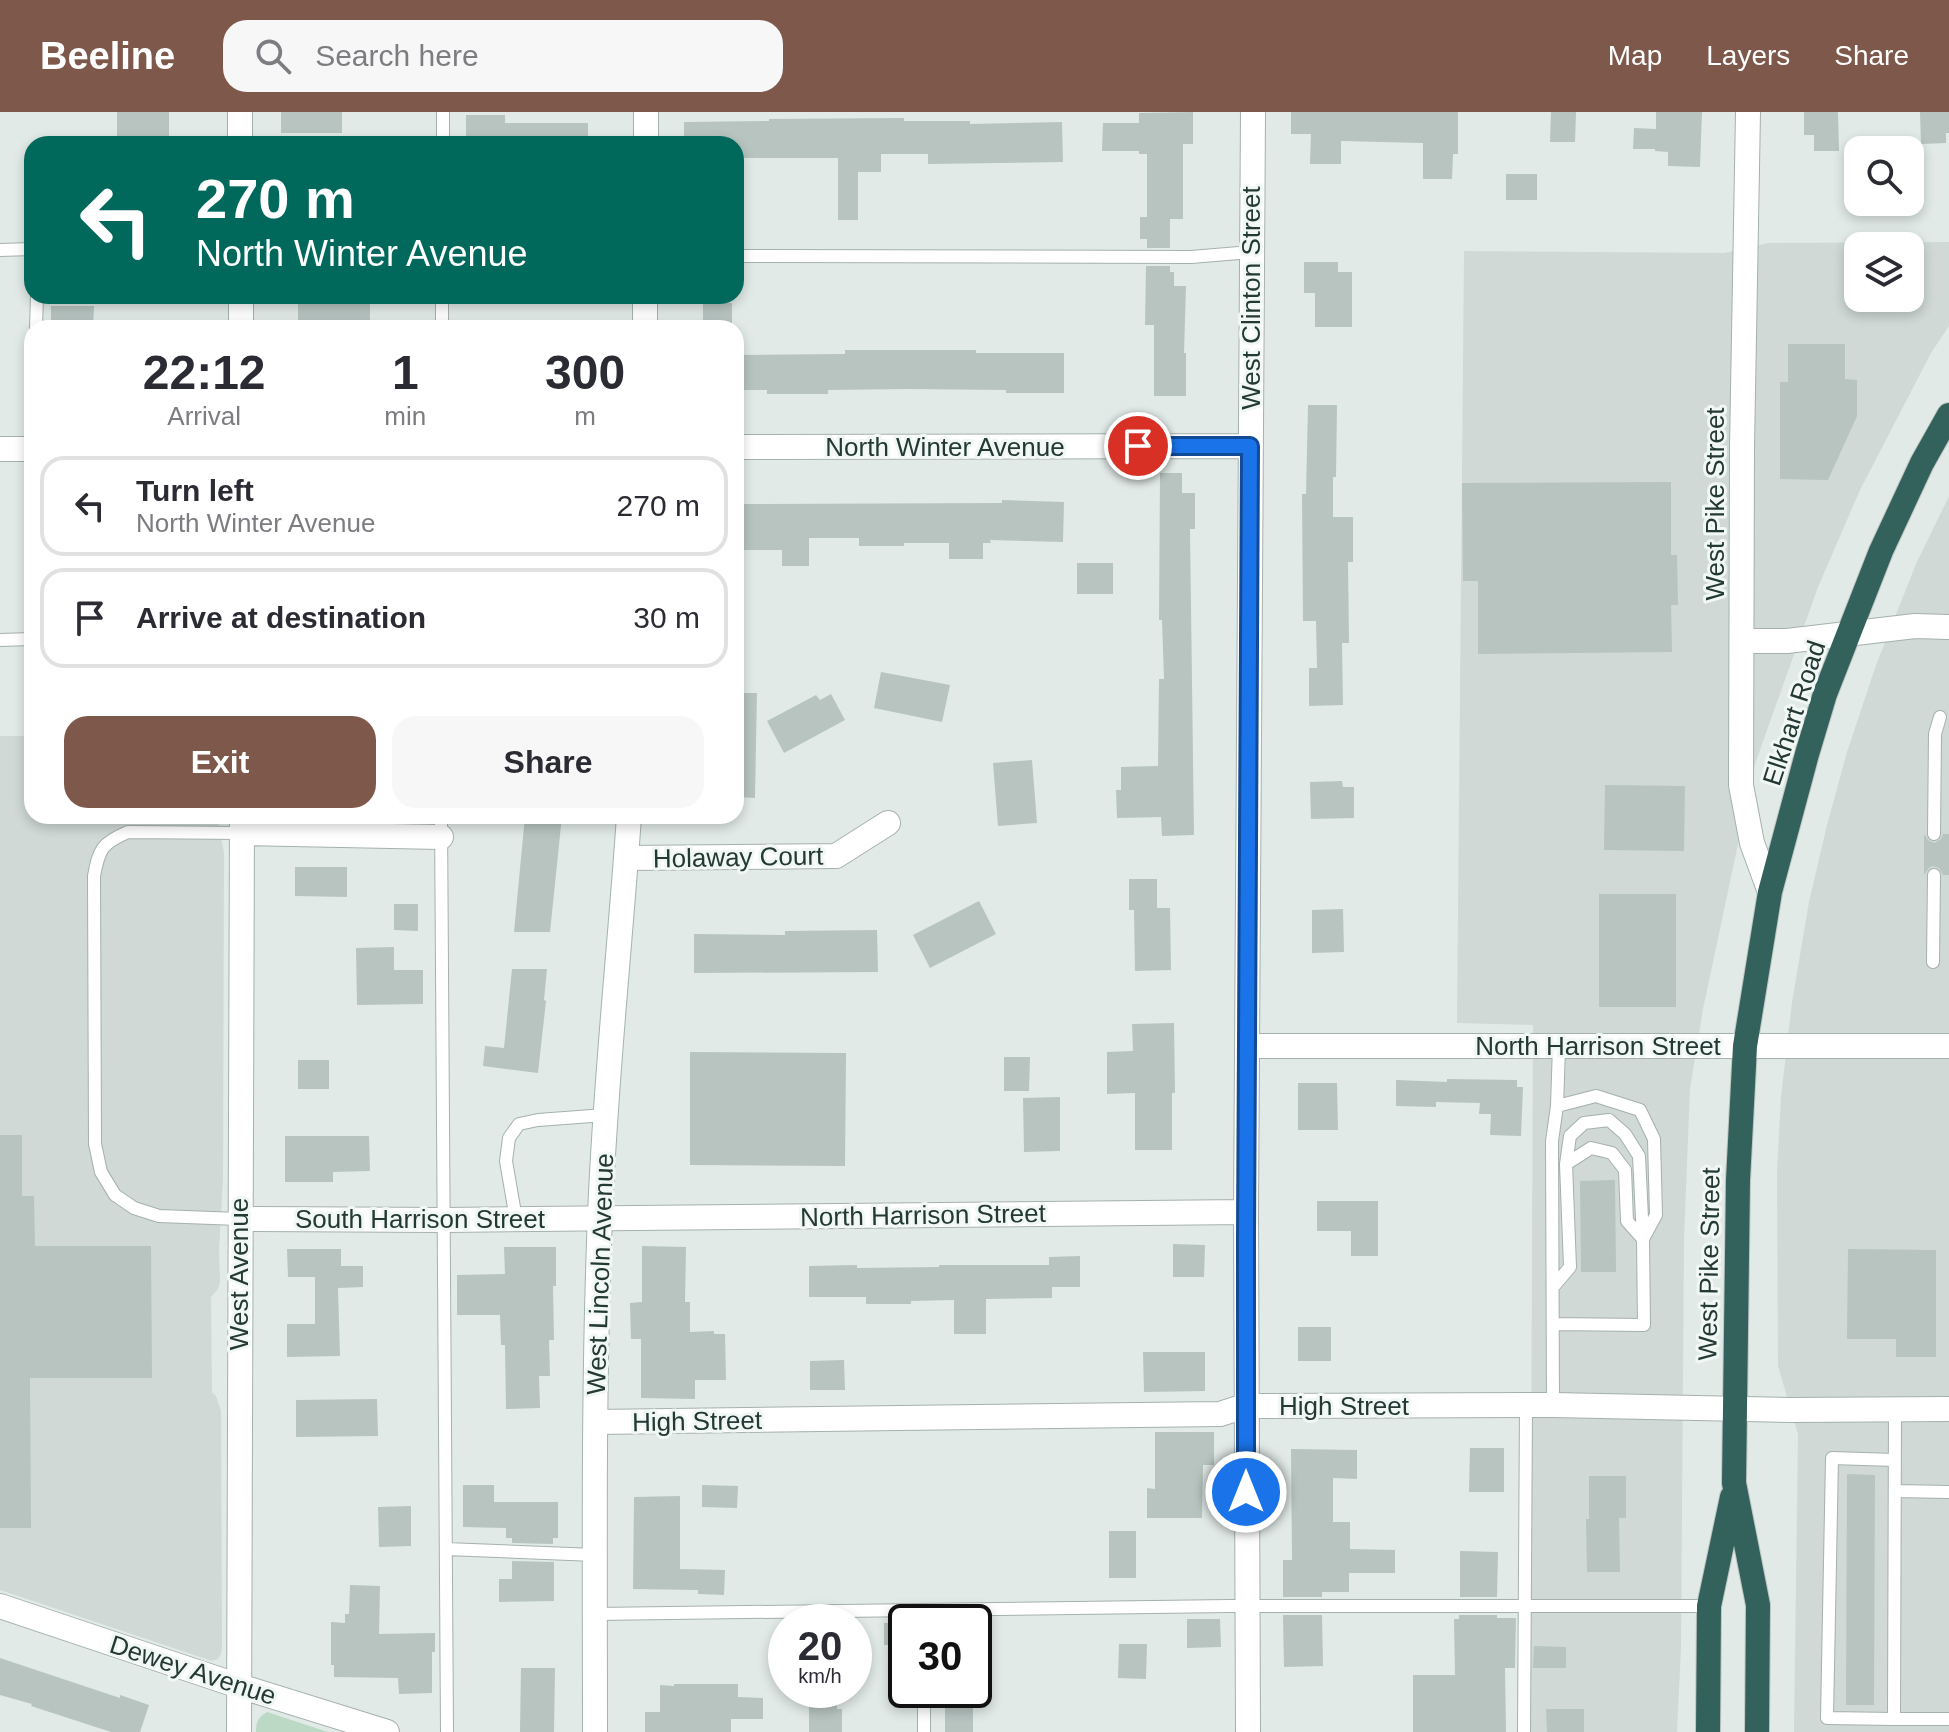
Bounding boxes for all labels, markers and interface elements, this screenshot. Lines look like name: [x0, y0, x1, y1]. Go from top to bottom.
search box: [223, 20, 783, 92]
icon: search: [251, 34, 295, 78]
text: Beeline: [40, 35, 175, 77]
text: Search here: [315, 39, 479, 72]
text: Map: [1608, 40, 1662, 71]
text: Layers: [1706, 40, 1790, 71]
text: Share: [1834, 40, 1909, 71]
map controls: [1844, 136, 1924, 312]
button: search: [1844, 136, 1924, 216]
text: 270 m: [196, 167, 355, 230]
icon: left: [64, 168, 168, 272]
street label: West Clinton Street: [1236, 185, 1266, 410]
button: layers: [1844, 232, 1924, 312]
text: North Winter Avenue: [196, 233, 528, 274]
text: 22:12: [143, 346, 266, 399]
text: 1: [392, 346, 419, 399]
text: 300: [545, 346, 625, 399]
text: Arrival: [167, 401, 241, 431]
text: min: [384, 401, 426, 431]
text: m: [574, 401, 596, 431]
street label: West Pike Street: [1700, 407, 1730, 601]
pin: [1104, 412, 1172, 480]
icon: arrive: [1116, 424, 1160, 468]
street label: North Winter Avenue: [825, 432, 1065, 462]
text: Turn left: [136, 474, 254, 507]
icon: left: [68, 484, 112, 528]
text: 270 m: [617, 489, 700, 522]
text: North Winter Avenue: [136, 508, 375, 538]
icon: arrive: [68, 596, 112, 640]
text: Arrive at destination: [136, 601, 426, 634]
text: 30 m: [633, 601, 700, 634]
street label: Elkhart Road: [1757, 637, 1831, 789]
button: Exit: [64, 716, 376, 808]
button: Share: [392, 716, 704, 808]
street label: Holaway Court: [652, 841, 824, 873]
street label: North Harrison Street: [1475, 1031, 1722, 1061]
street label: West Lincoln Avenue: [581, 1153, 619, 1395]
street label: West Pike Street: [1692, 1166, 1726, 1361]
street label: West Avenue: [224, 1198, 254, 1350]
street label: North Harrison Street: [800, 1198, 1047, 1232]
street label: South Harrison Street: [295, 1204, 546, 1234]
street label: High Street: [1279, 1391, 1410, 1421]
street label: High Street: [632, 1405, 763, 1437]
position arrow: [1204, 1450, 1288, 1534]
speed limit sign: 30: [888, 1604, 992, 1708]
text: 20: [798, 1624, 842, 1668]
street label: Dewey Avenue: [106, 1629, 280, 1711]
text: km/h: [798, 1665, 842, 1687]

